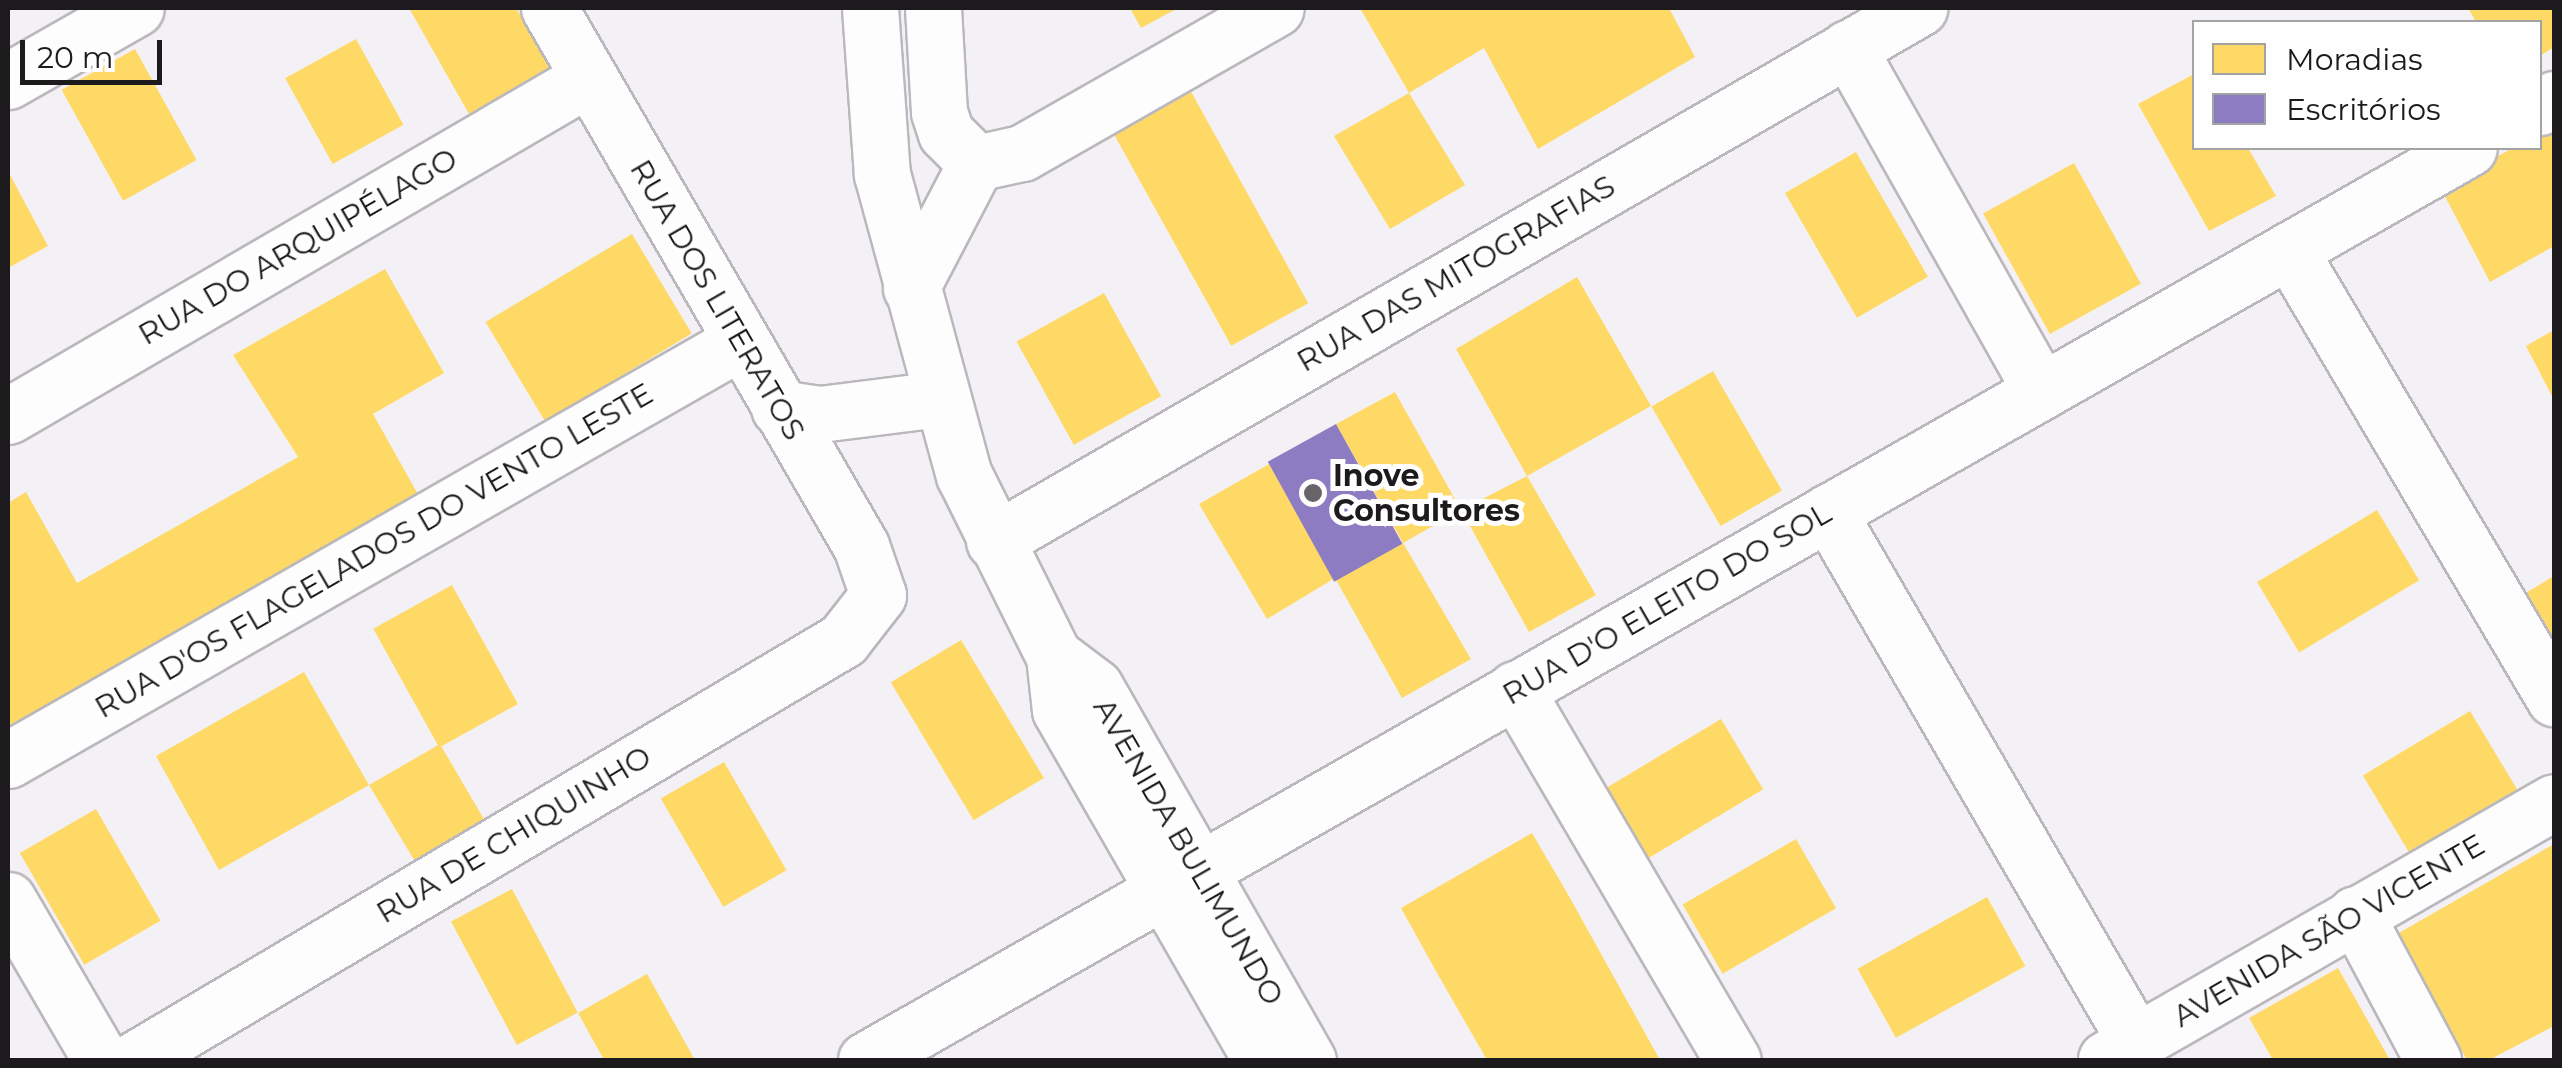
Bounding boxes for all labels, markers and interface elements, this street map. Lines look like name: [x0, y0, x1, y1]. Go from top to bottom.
scale bar: [25, 20, 168, 82]
legend: [2192, 20, 2542, 150]
text: 20 m: [37, 39, 114, 76]
text: Moradias: [2286, 41, 2423, 78]
text: Escritórios: [2286, 91, 2441, 128]
street label: RUA DO ARQUIPÉLAGO: [132, 141, 464, 353]
street label: RUA DOS LITERATOS: [622, 154, 812, 446]
street label: RUA DAS MITOGRAFIAS: [1291, 168, 1621, 380]
street label: RUA D'OS FLAGELADOS DO VENTO LESTE: [89, 376, 659, 726]
place label: Inove Consultores: [1333, 458, 1520, 528]
marker: Inove Consultores: [1302, 482, 1324, 504]
street label: RUA D'O ELEITO DO SOL: [1496, 495, 1838, 713]
street label: AVENIDA BULIMUNDO: [1085, 692, 1291, 1012]
street label: RUA DE CHIQUINHO: [370, 739, 658, 931]
street label: AVENIDA SÃO VICENTE: [2167, 827, 2491, 1035]

